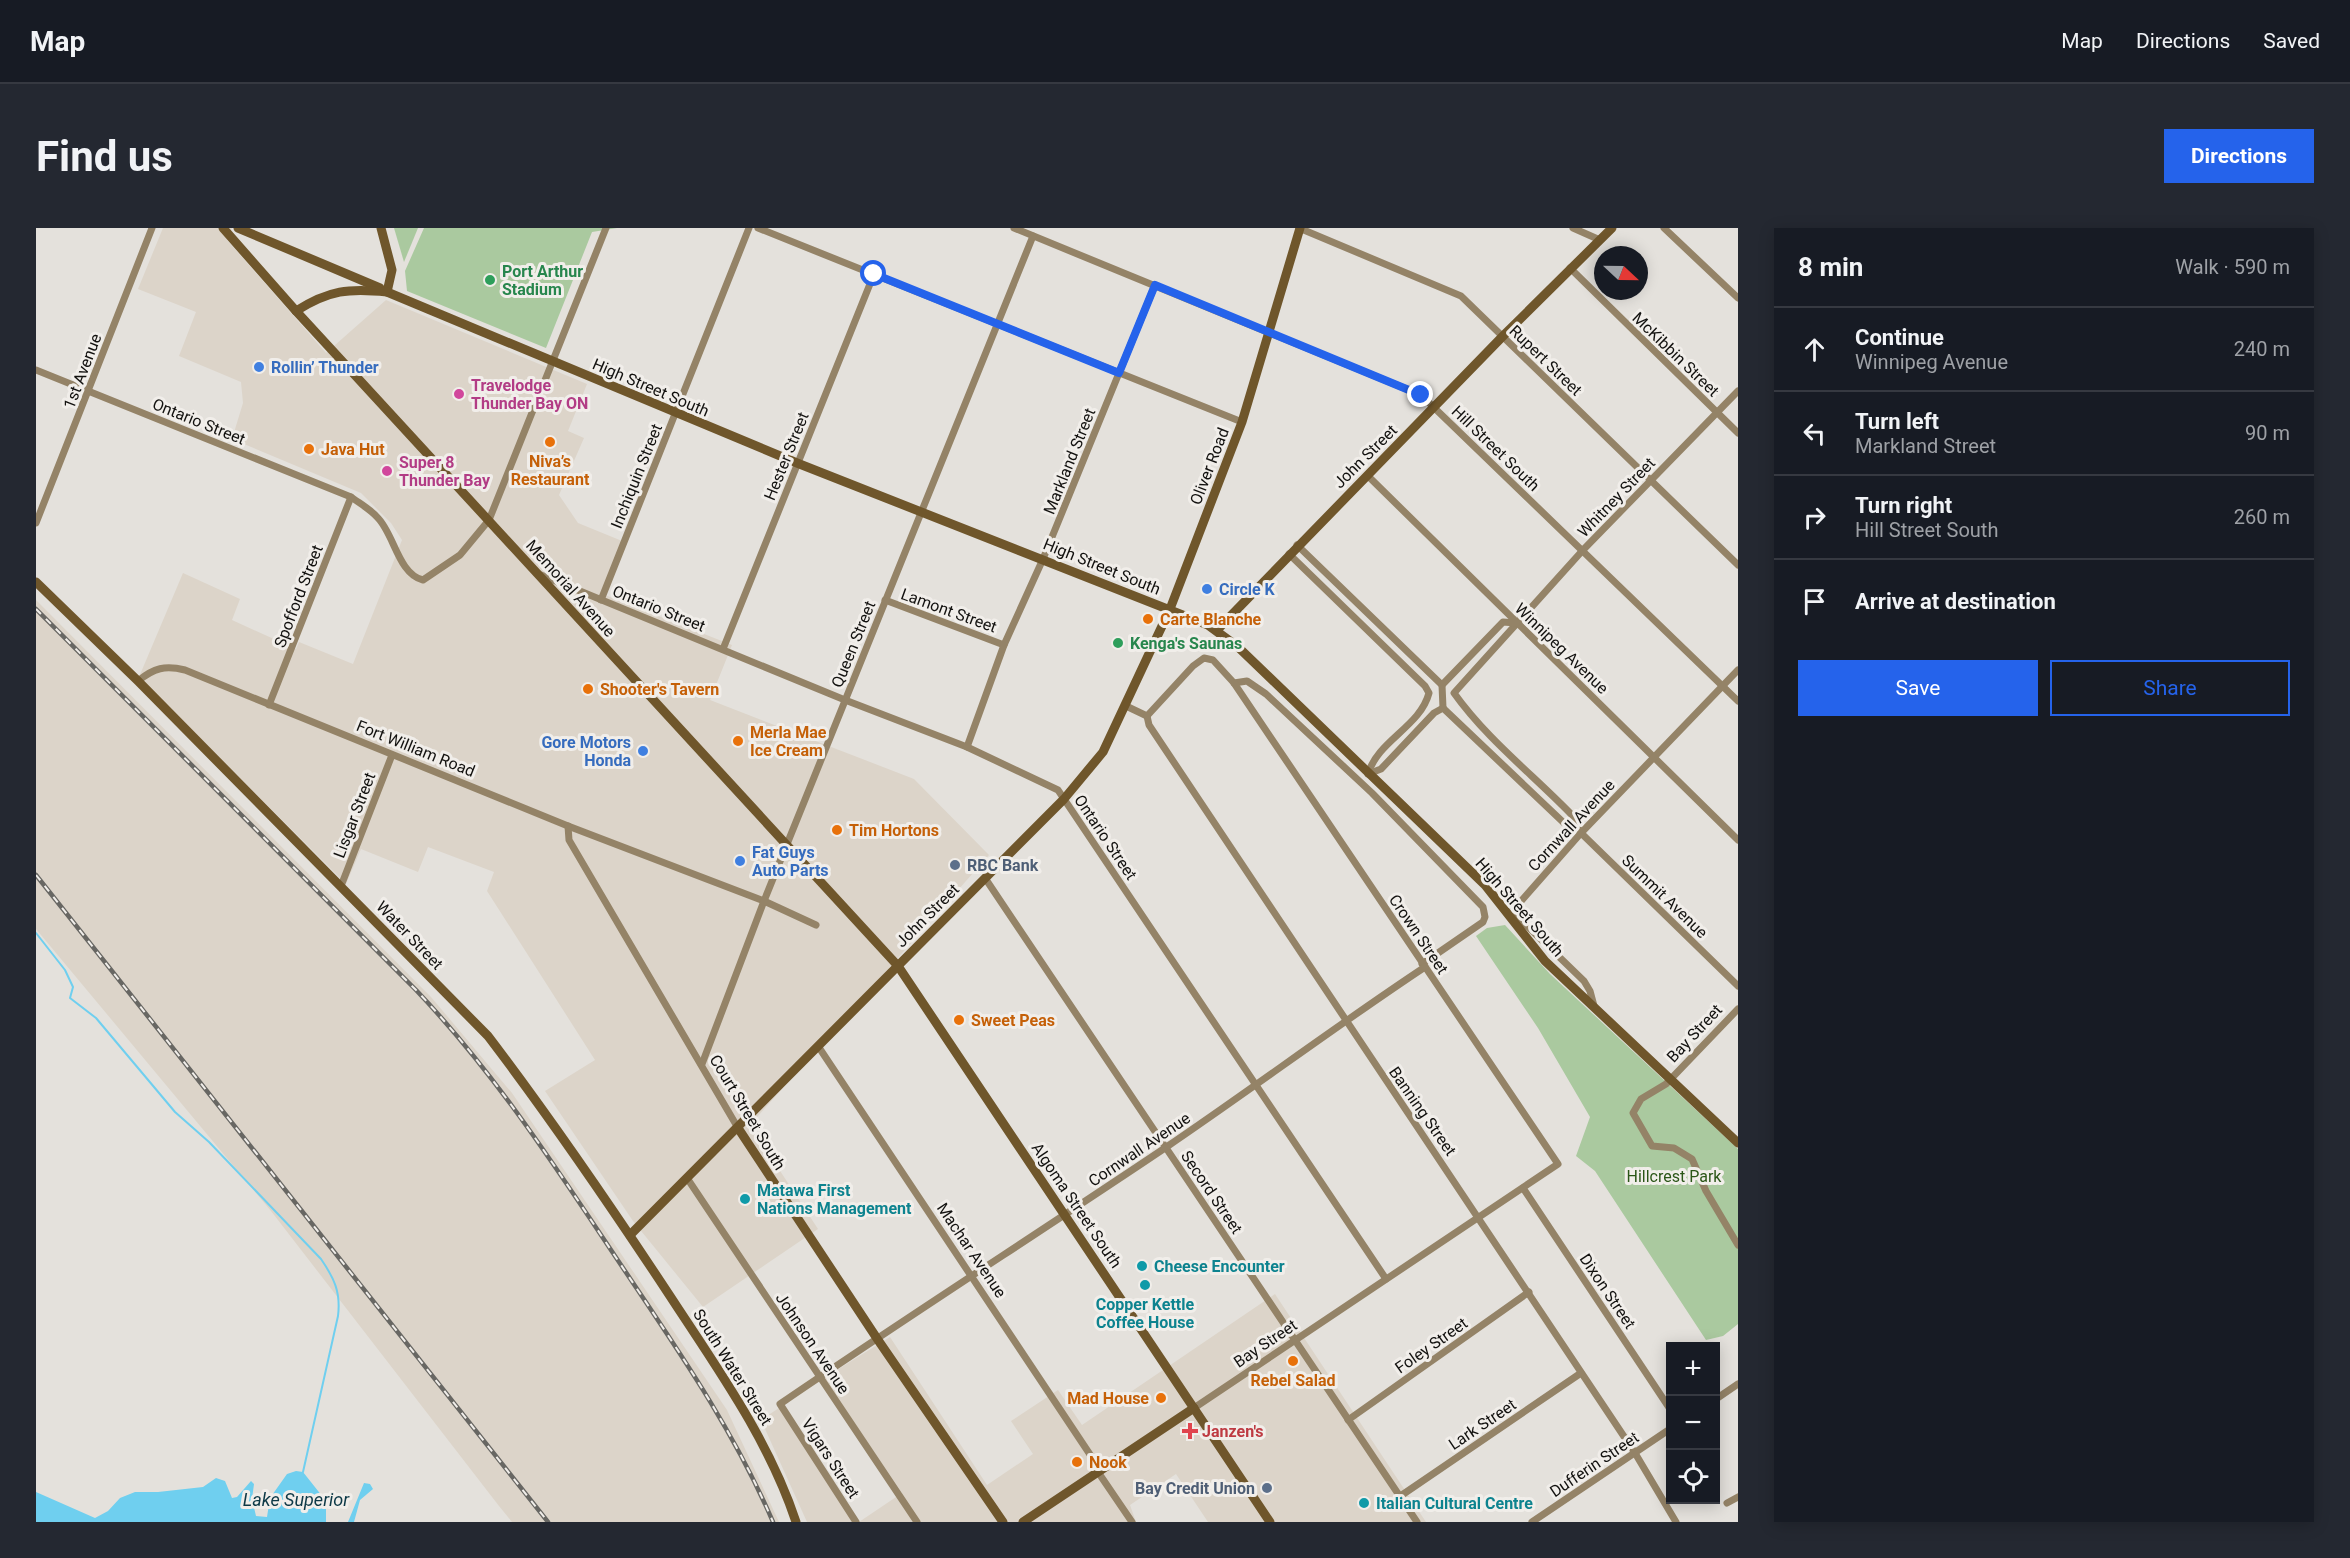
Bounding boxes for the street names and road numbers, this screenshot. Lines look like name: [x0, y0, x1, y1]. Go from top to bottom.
street label: McKibbin Street: [1628, 308, 1723, 400]
street label: Rupert Street: [1505, 321, 1586, 400]
street label: 1st Avenue: [59, 331, 105, 411]
street label: High Street South: [590, 354, 712, 421]
street label: Ontario Street: [150, 394, 248, 449]
street label: Hill Street South: [1448, 402, 1544, 495]
street label: Markland Street: [1040, 405, 1099, 517]
street label: Hester Street: [760, 409, 813, 503]
street label: Inchiquin Street: [607, 421, 666, 531]
street label: John Street: [1330, 421, 1401, 492]
street label: Oliver Road: [1186, 425, 1233, 507]
street label: Whitney Street: [1574, 454, 1659, 541]
street label: High Street South: [1040, 534, 1163, 599]
street label: Memorial Avenue: [522, 536, 619, 641]
street label: Spofford Street: [270, 542, 327, 650]
street label: Ontario Street: [610, 581, 708, 636]
street label: Lamont Street: [898, 584, 999, 637]
street label: Queen Street: [827, 598, 879, 690]
street label: Winnipeg Avenue: [1511, 599, 1612, 698]
street label: Fort William Road: [354, 716, 478, 781]
street label: Lisgar Street: [329, 770, 379, 861]
street label: Cornwall Avenue: [1524, 775, 1619, 875]
street label: Ontario Street: [1070, 791, 1141, 883]
street label: Summit Avenue: [1618, 851, 1711, 942]
street label: High Street South: [1472, 854, 1568, 961]
street label: John Street: [892, 880, 963, 951]
street label: Crown Street: [1385, 891, 1452, 978]
street label: Water Street: [372, 897, 447, 974]
street label: Bay Street: [1663, 1000, 1726, 1066]
street label: Court Street South: [706, 1051, 789, 1173]
street label: Banning Street: [1385, 1063, 1460, 1159]
street label: Cornwall Avenue: [1085, 1108, 1194, 1190]
street label: Algoma Street South: [1028, 1139, 1126, 1271]
street label: Secord Street: [1177, 1147, 1246, 1237]
street label: Machar Avenue: [933, 1199, 1010, 1301]
street label: Dixon Street: [1576, 1250, 1640, 1332]
street label: Johnson Avenue: [772, 1289, 853, 1398]
street label: South Water Street: [689, 1306, 776, 1429]
street label: Foley Street: [1392, 1314, 1471, 1377]
street label: Bay Street: [1230, 1315, 1301, 1372]
street label: Lark Street: [1445, 1395, 1520, 1454]
street label: Vigars Street: [798, 1415, 863, 1502]
street label: Dufferin Street: [1546, 1428, 1642, 1501]

